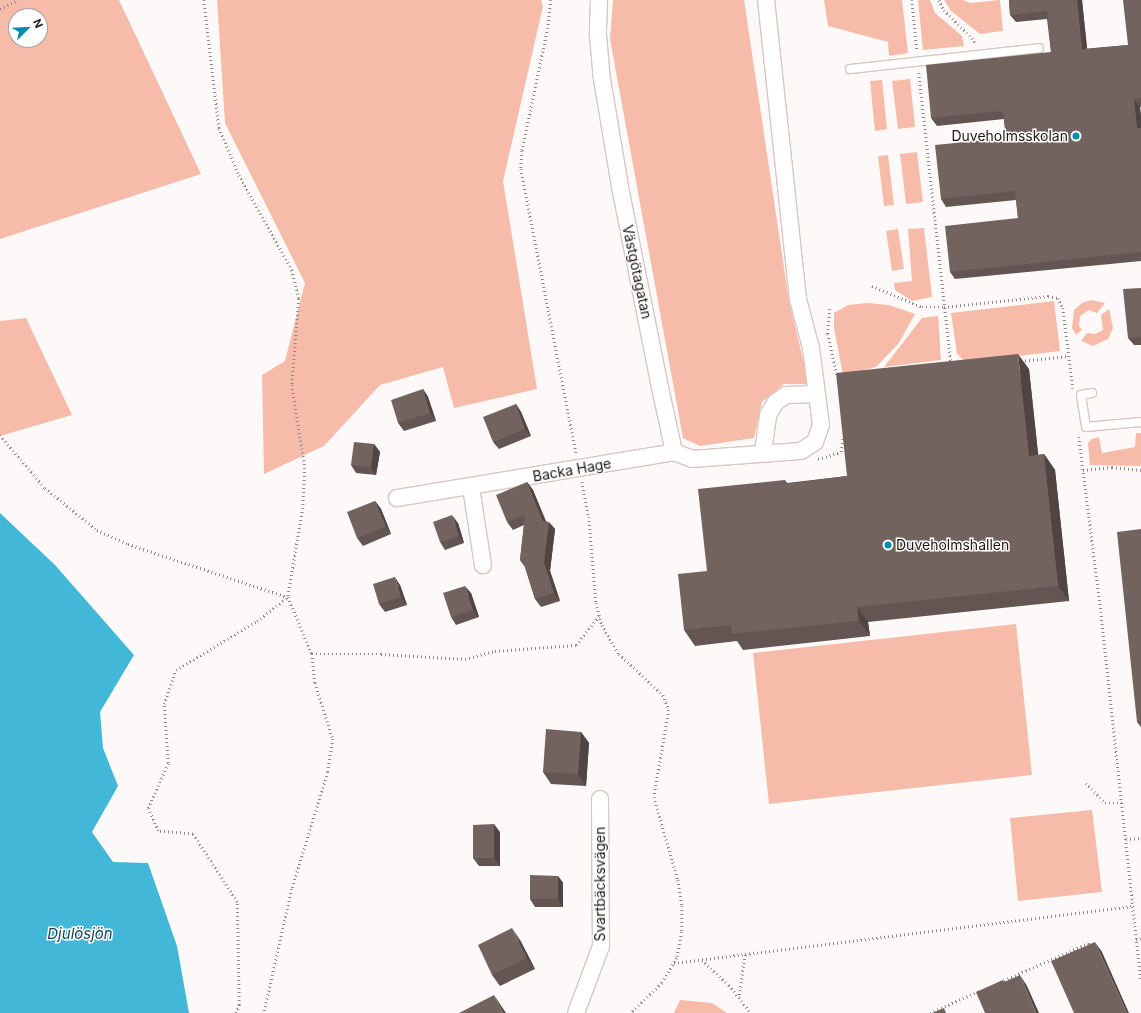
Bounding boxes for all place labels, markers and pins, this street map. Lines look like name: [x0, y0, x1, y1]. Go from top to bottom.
place label: Duveholmsskolan: [951, 128, 1068, 144]
marker: Duveholmsskolan: [1071, 131, 1081, 141]
place label: Duveholmshallen: [896, 537, 1009, 553]
marker: Duveholmshallen: [883, 540, 893, 550]

